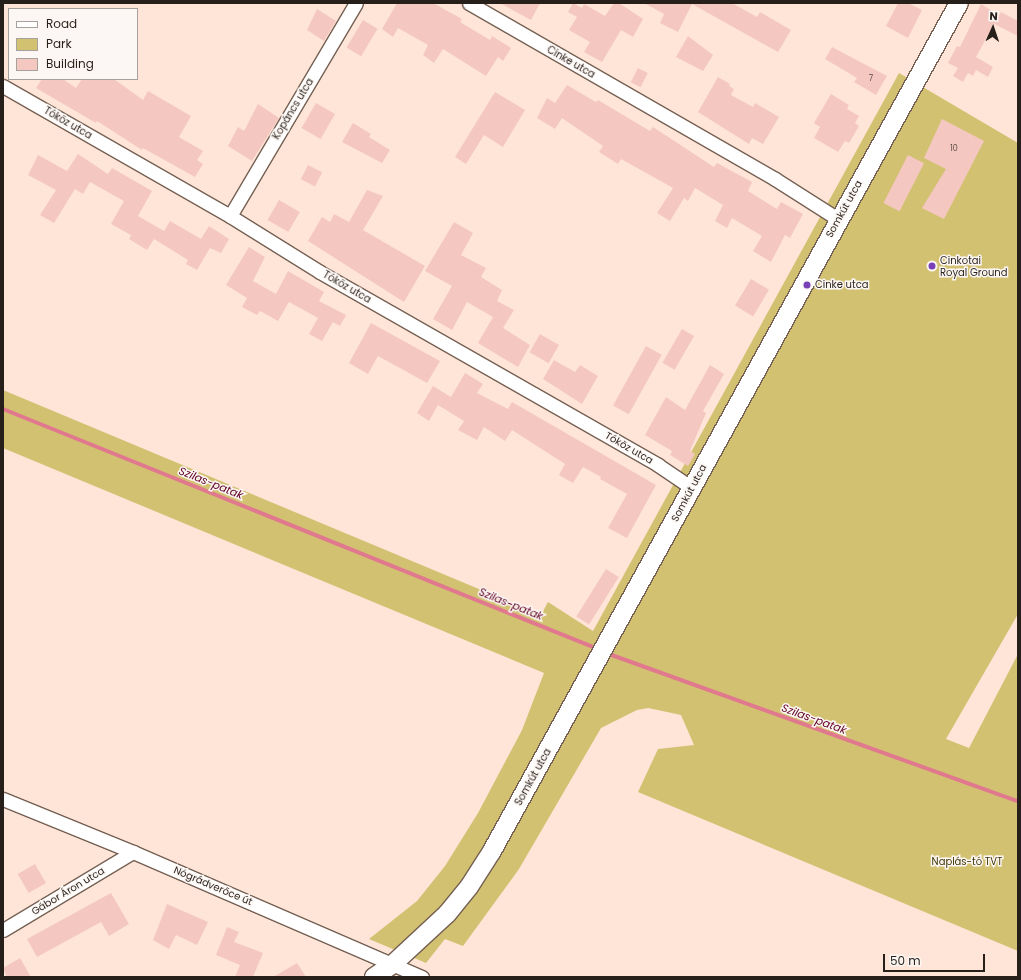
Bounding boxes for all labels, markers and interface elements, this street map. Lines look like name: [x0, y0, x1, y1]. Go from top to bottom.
legend: [8, 8, 138, 80]
north arrow: [973, 8, 1013, 48]
text: N: [989, 8, 998, 24]
text: Road: [46, 15, 77, 32]
text: Park: [46, 35, 72, 52]
street label: Cinke utca: [545, 43, 597, 81]
text: Building: [46, 55, 94, 72]
house number: 7: [869, 74, 873, 84]
street label: Kopáncs utca: [270, 76, 316, 142]
street label: Tóköz utca: [42, 104, 94, 142]
house number: 10: [950, 144, 958, 154]
street label: Somkút utca: [823, 178, 865, 240]
place label: Cinkotai Royal Ground: [940, 254, 1007, 278]
marker: Cinkotai Royal Ground: [927, 261, 937, 271]
street label: Tóköz utca: [321, 268, 373, 306]
place label: Cinke utca: [815, 279, 868, 291]
marker: Cinke utca: [802, 280, 812, 290]
street label: Tóköz utca: [603, 429, 655, 467]
street label: Somkút utca: [669, 462, 709, 524]
water label: Szilas-patak: [177, 464, 245, 502]
water label: Szilas-patak: [477, 585, 545, 623]
water label: Szilas-patak: [780, 701, 848, 737]
street label: Somkút utca: [512, 746, 554, 808]
park label: Naplás-tó TVT: [932, 856, 1002, 868]
street label: Nógrádverőce út: [172, 864, 254, 908]
street label: Gábor Áron utca: [29, 865, 107, 917]
scale bar: [885, 946, 987, 972]
text: 50 m: [890, 952, 921, 969]

